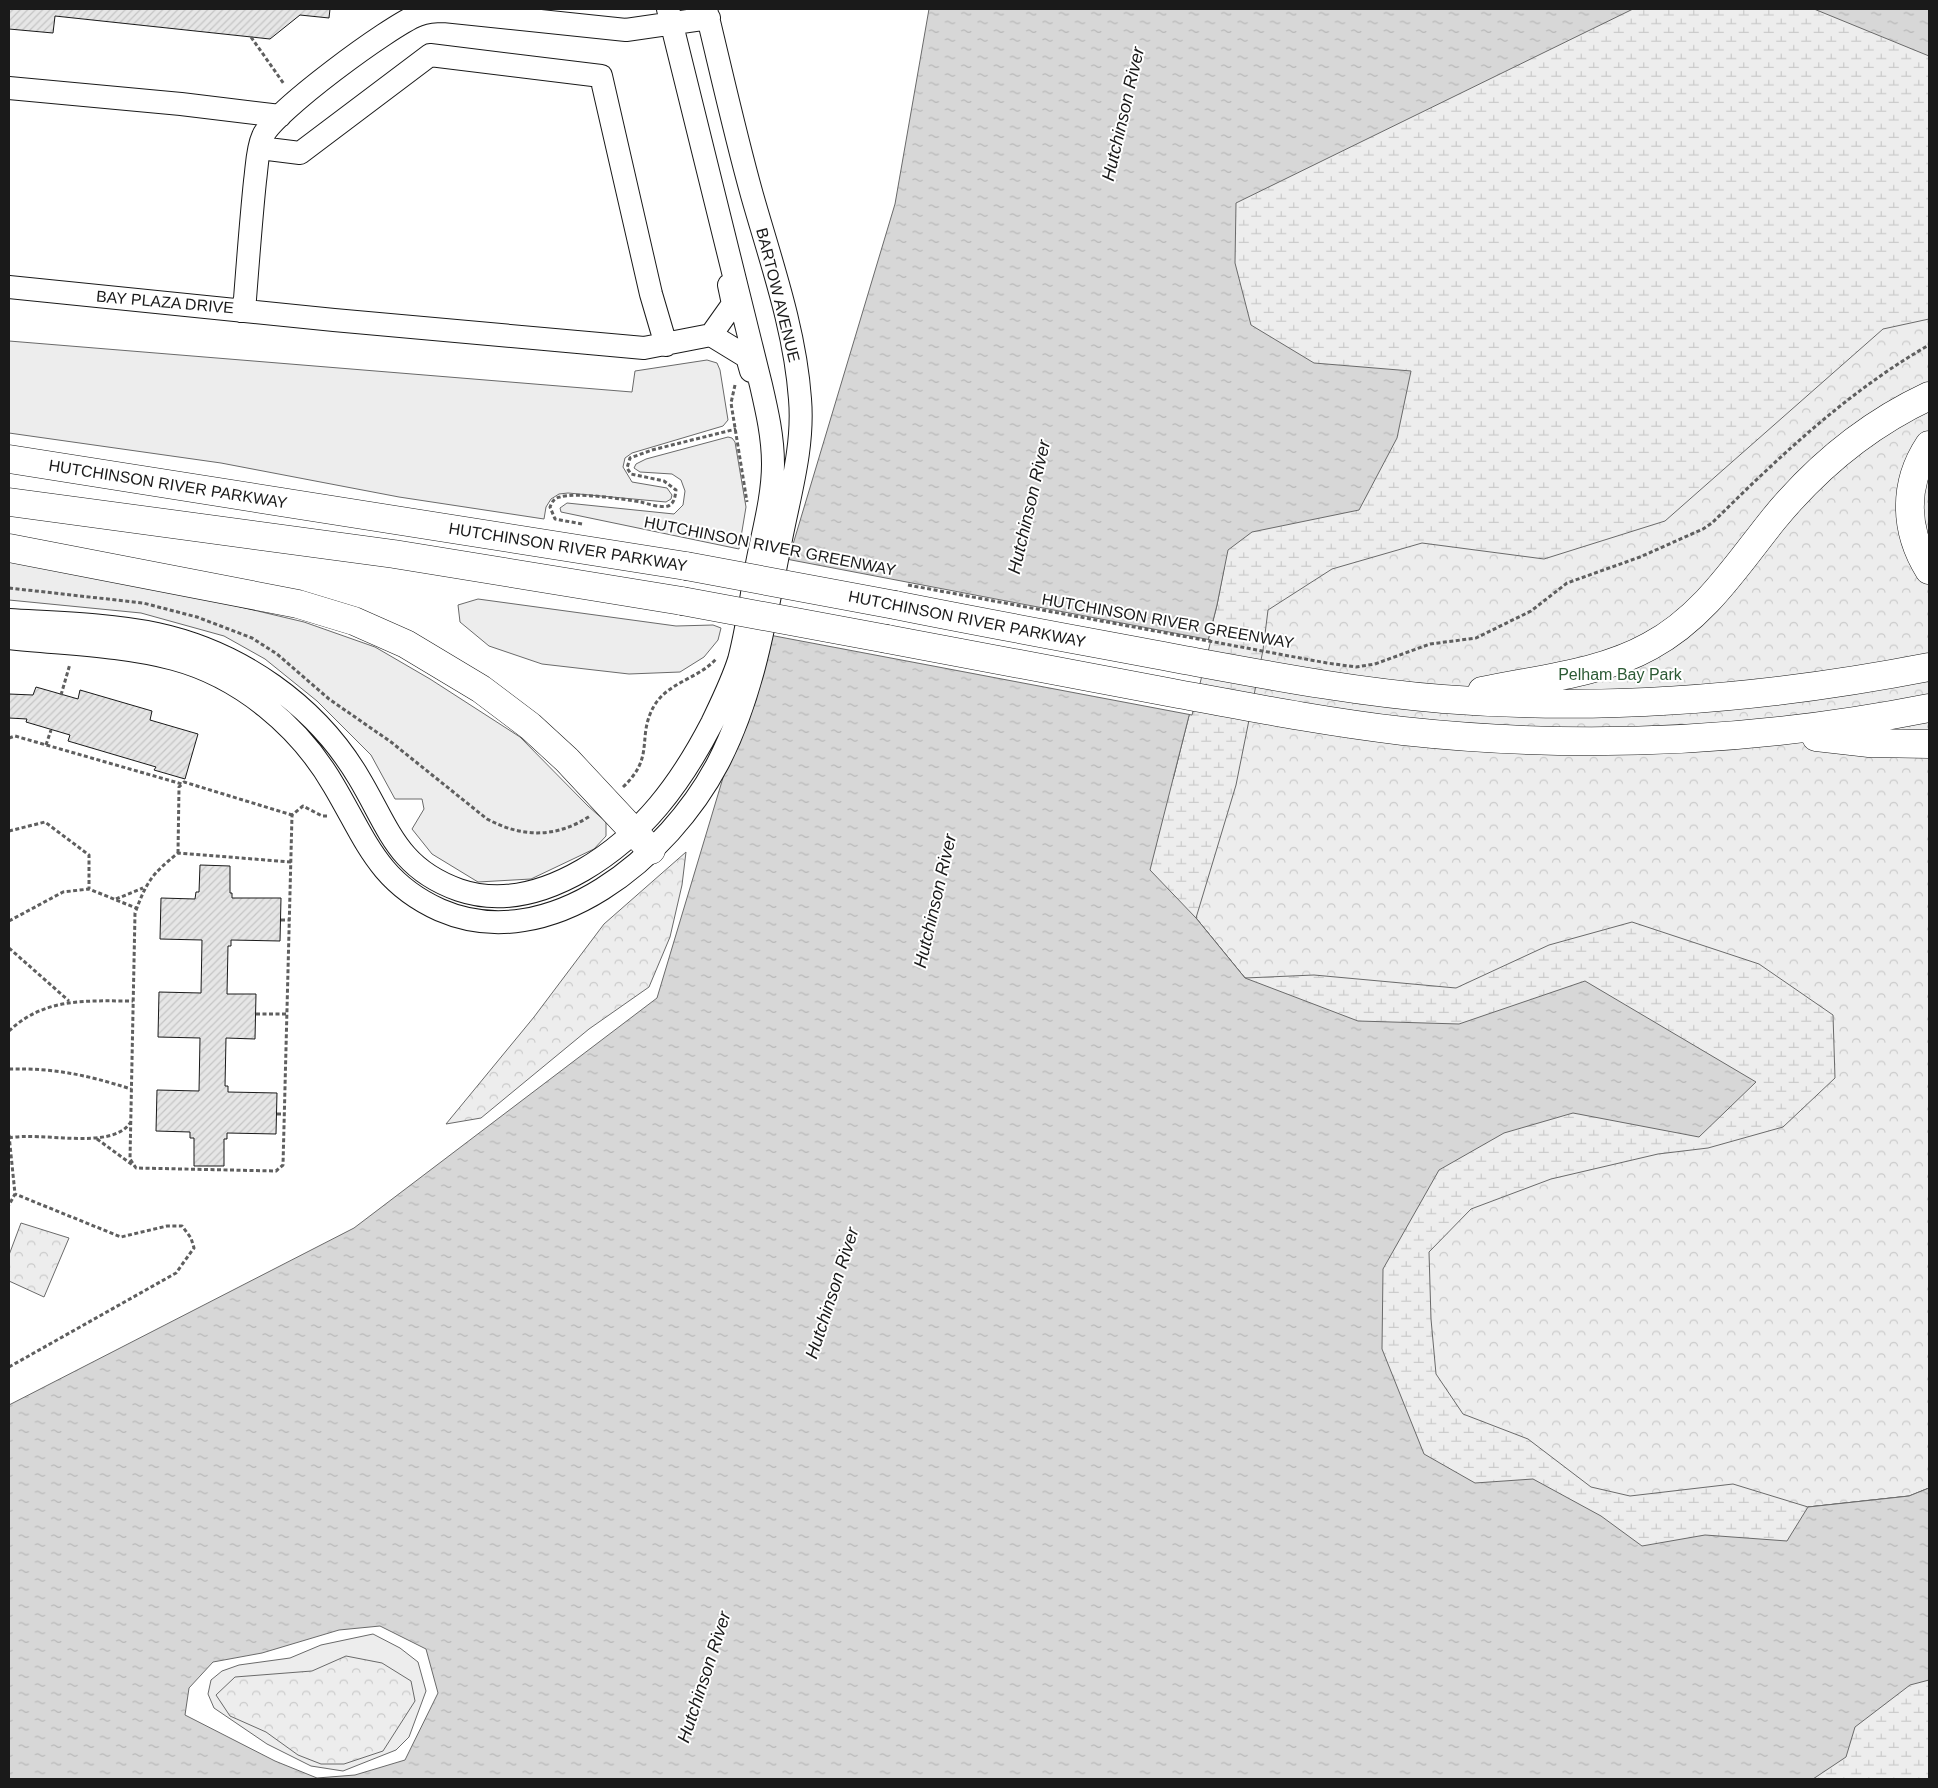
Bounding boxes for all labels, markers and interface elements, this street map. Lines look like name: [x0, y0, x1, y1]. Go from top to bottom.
water label: Hutchinson River: [1098, 44, 1148, 183]
street label: BARTOW AVENUE: [753, 226, 803, 364]
street label: BAY PLAZA DRIVE: [95, 288, 235, 316]
water label: Hutchinson River: [1004, 437, 1054, 576]
street label: HUTCHINSON RIVER PARKWAY: [47, 457, 289, 511]
street label: HUTCHINSON RIVER GREENWAY: [643, 513, 898, 579]
street label: HUTCHINSON RIVER PARKWAY: [447, 520, 689, 574]
street label: HUTCHINSON RIVER PARKWAY: [847, 588, 1087, 650]
street label: HUTCHINSON RIVER GREENWAY: [1040, 590, 1296, 652]
park label: Pelham Bay Park: [1558, 666, 1683, 683]
water label: Hutchinson River: [910, 831, 960, 970]
water label: Hutchinson River: [801, 1224, 863, 1361]
water label: Hutchinson River: [673, 1608, 735, 1745]

